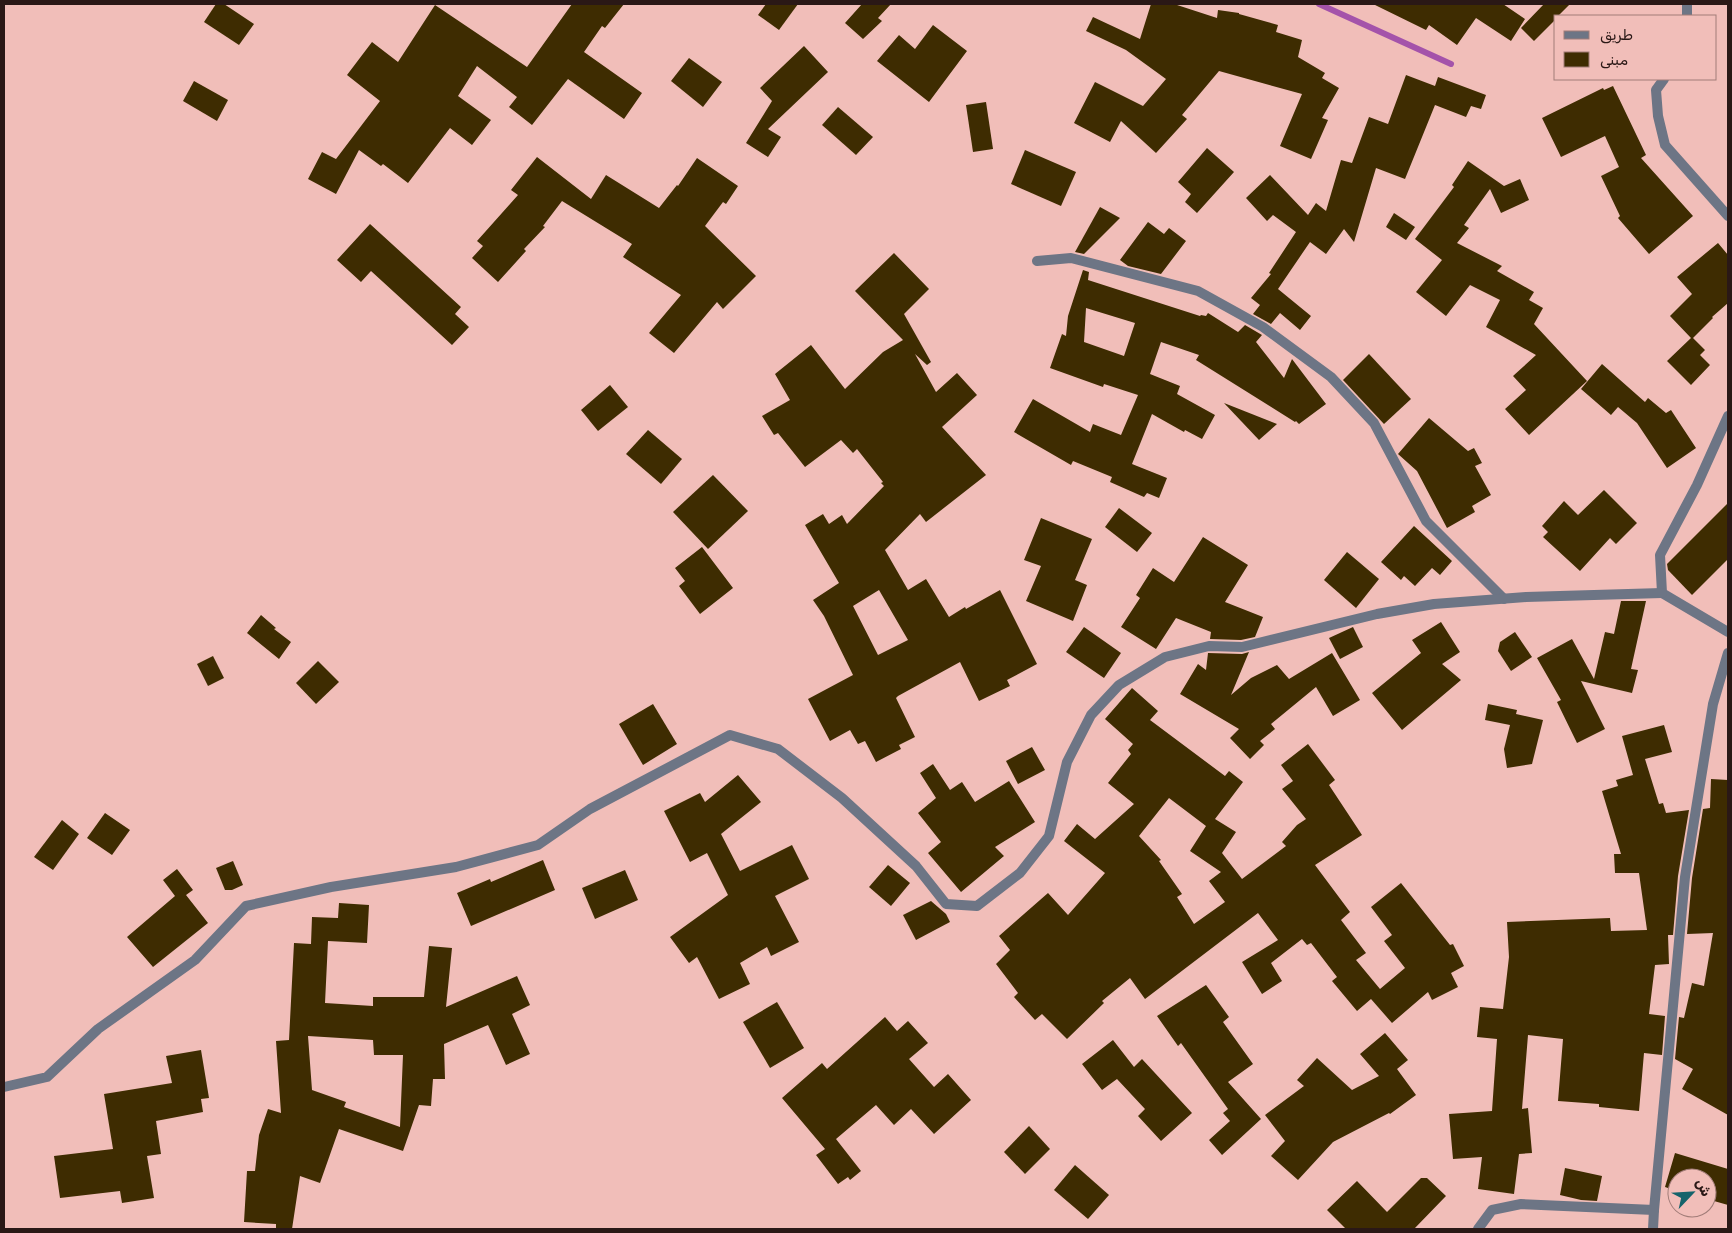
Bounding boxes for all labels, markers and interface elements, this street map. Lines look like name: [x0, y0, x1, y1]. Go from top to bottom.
legend: [1554, 15, 1717, 80]
text: طريق: [1600, 26, 1633, 44]
text: مبنى: [1600, 51, 1628, 69]
north arrow: [1667, 1168, 1717, 1218]
text: ش: [1692, 1176, 1715, 1200]

